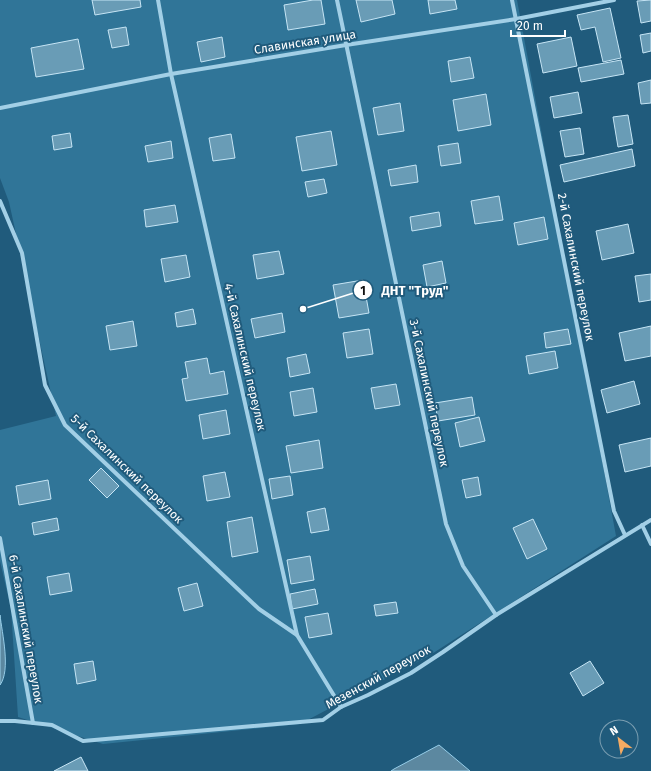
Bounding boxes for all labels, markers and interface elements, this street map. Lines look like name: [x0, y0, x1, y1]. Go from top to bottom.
scale bar: [511, 12, 565, 38]
text: 20 m: [517, 19, 543, 33]
street label: Славинская улица: [253, 27, 357, 57]
street label: 2-й Сахалинский переулок: [555, 192, 597, 343]
callout: ДНТ "Труд": [353, 278, 456, 303]
street label: 4-й Сахалинский переулок: [221, 282, 269, 433]
text: ДНТ "Труд": [381, 283, 449, 298]
text: 1: [360, 284, 366, 298]
street label: 3-й Сахалинский переулок: [407, 318, 452, 469]
street label: 5-й Сахалинский переулок: [68, 412, 187, 527]
street label: 6-й Сахалинский переулок: [6, 554, 46, 705]
street label: Мезенский переулок: [323, 642, 434, 712]
north arrow: [599, 719, 639, 759]
text: N: [608, 723, 621, 738]

